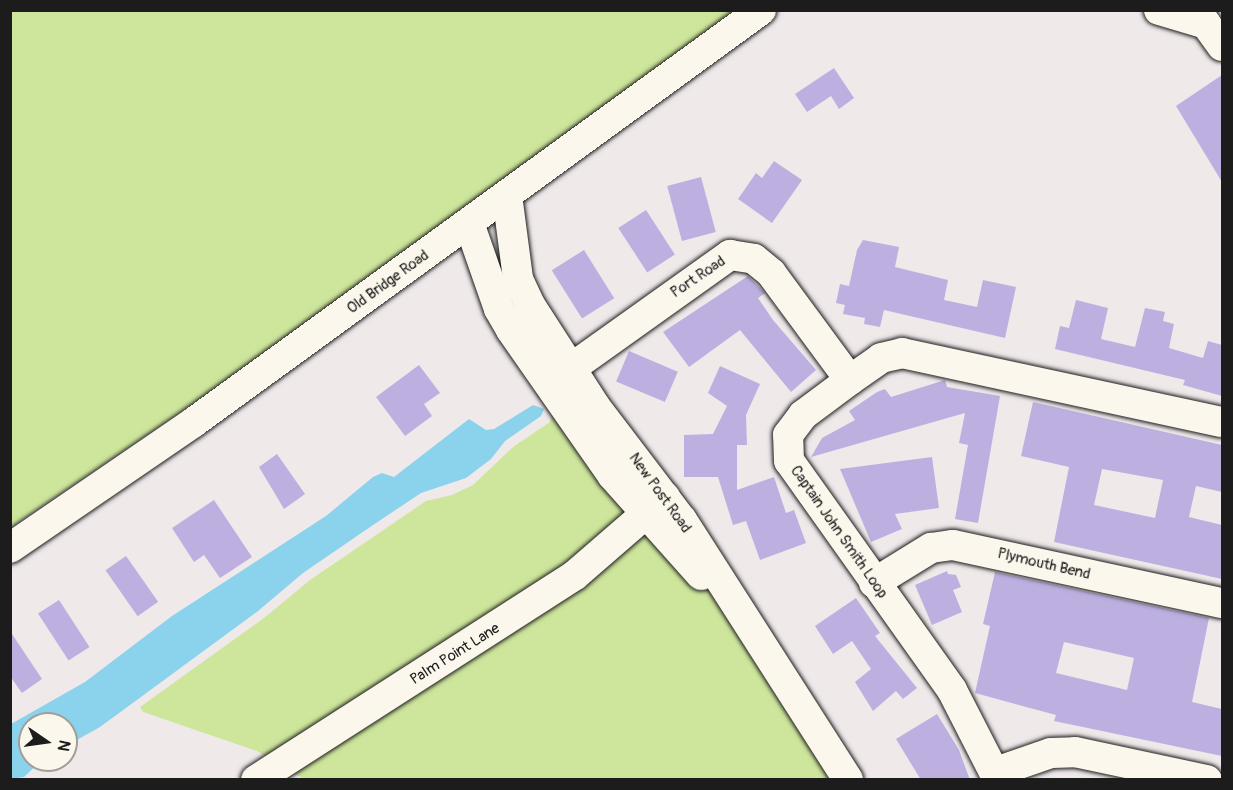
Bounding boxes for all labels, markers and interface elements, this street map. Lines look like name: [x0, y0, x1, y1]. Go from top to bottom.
street label: Old Bridge Road: [344, 246, 432, 318]
street label: Port Road: [667, 252, 729, 302]
street label: New Post Road: [625, 450, 695, 536]
street label: Captain John Smith Loop: [786, 462, 892, 602]
street label: Plymouth Bend: [996, 545, 1092, 583]
street label: Palm Point Lane: [407, 619, 503, 689]
north arrow: [18, 712, 78, 772]
text: N: [53, 738, 75, 753]

